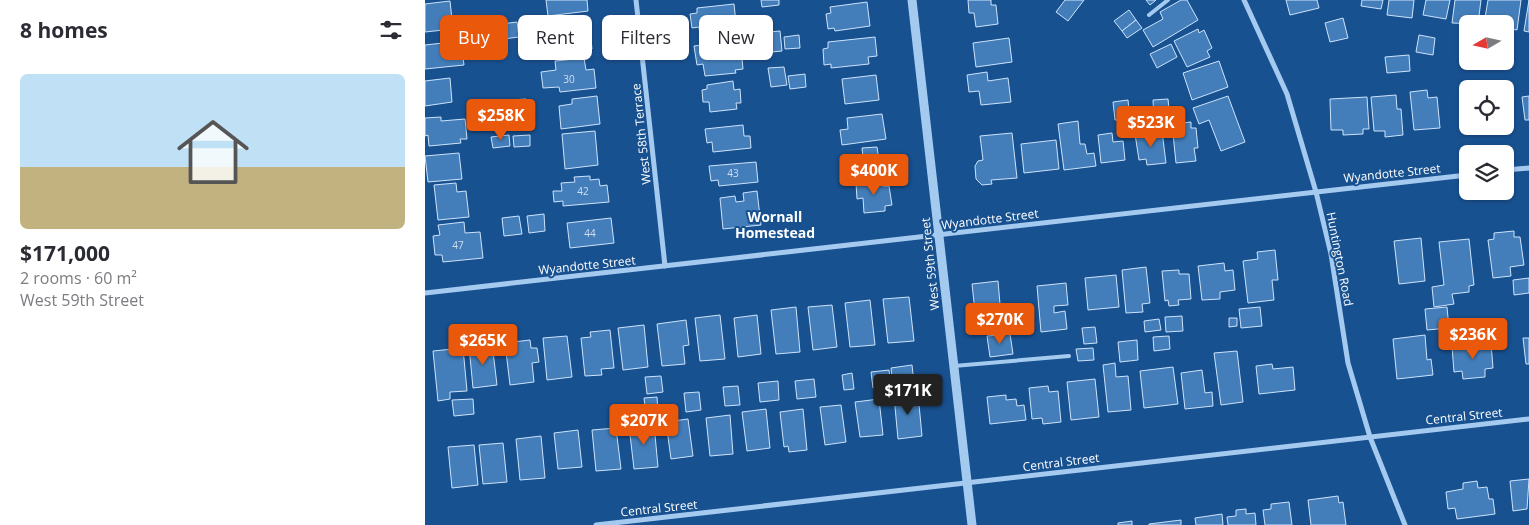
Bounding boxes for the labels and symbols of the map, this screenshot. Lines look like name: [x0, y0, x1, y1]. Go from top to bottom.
north arrow: [1459, 15, 1514, 70]
house number: 30: [563, 72, 575, 86]
street label: West 58th Terrace: [627, 82, 655, 185]
pin: $258K: [466, 98, 536, 141]
pin: $523K: [1116, 106, 1186, 148]
pin: $400K: [839, 154, 909, 196]
street label: Wyandotte Street: [1343, 159, 1441, 187]
house number: 43: [727, 166, 739, 180]
house number: 42: [577, 184, 589, 198]
street label: Wyandotte Street: [941, 205, 1039, 233]
district label: Wornall Homestead: [735, 207, 815, 242]
street label: Huntington Road: [1323, 211, 1357, 307]
street label: West 59th Street: [917, 217, 943, 311]
house number: 44: [584, 226, 596, 240]
house number: 47: [452, 238, 464, 252]
street label: Wyandotte Street: [538, 251, 636, 279]
pin: $270K: [965, 302, 1035, 345]
pin: $236K: [1438, 318, 1508, 360]
pin: $265K: [448, 324, 518, 366]
pin: $171K: [873, 374, 943, 416]
pin: $207K: [609, 404, 679, 446]
street label: Central Street: [1425, 404, 1503, 428]
street label: Central Street: [1022, 449, 1100, 475]
street label: Central Street: [620, 496, 698, 520]

